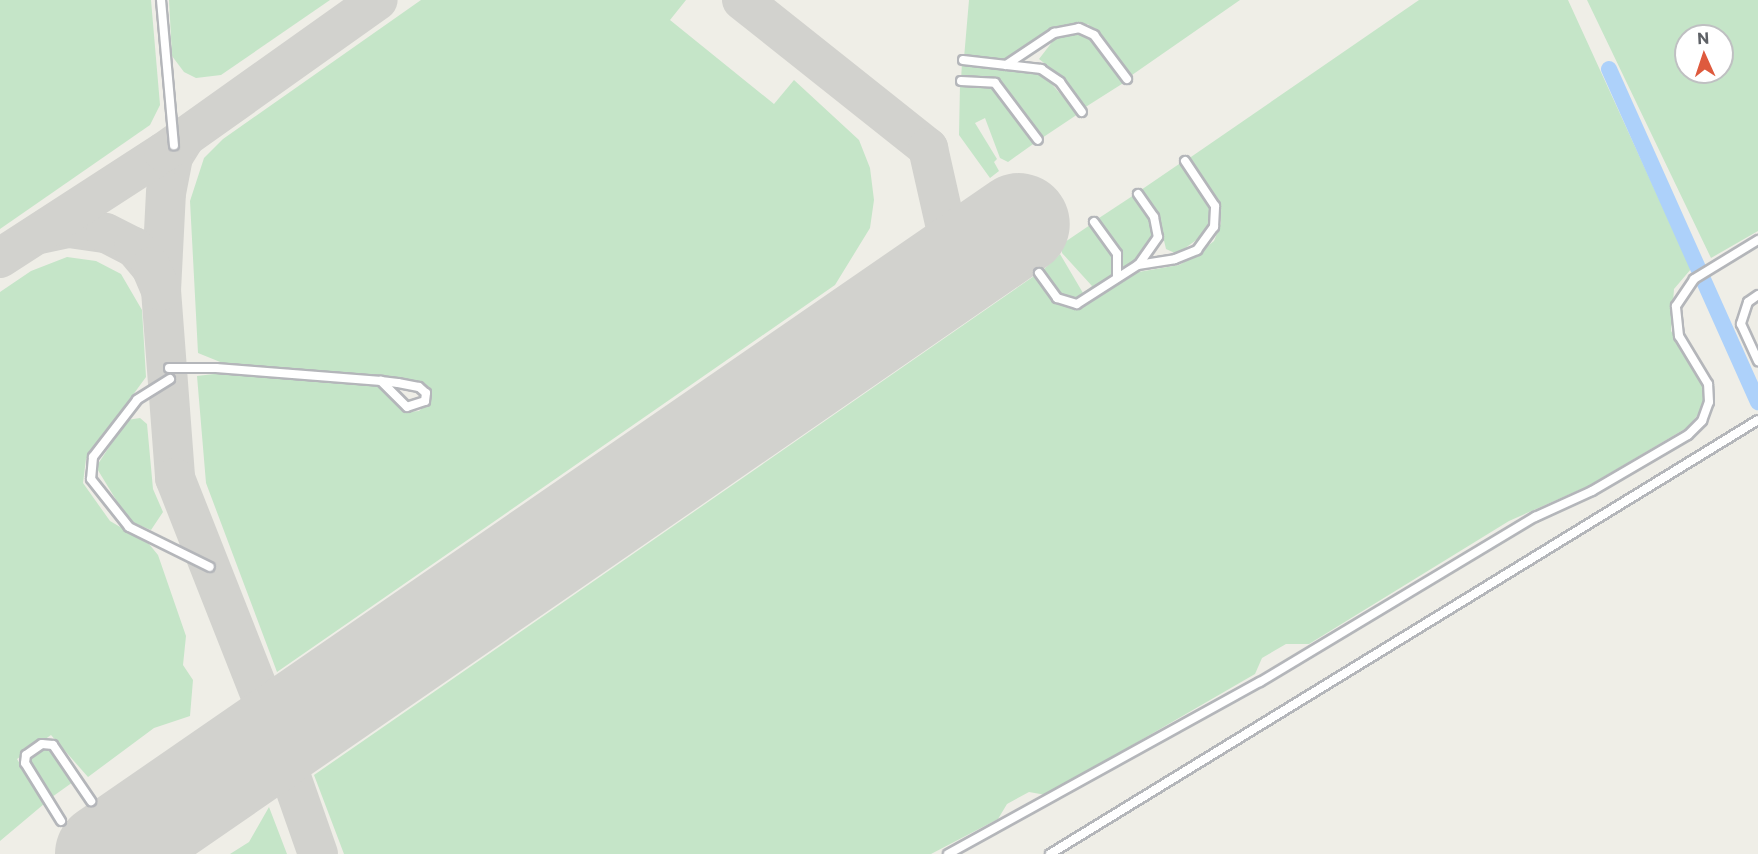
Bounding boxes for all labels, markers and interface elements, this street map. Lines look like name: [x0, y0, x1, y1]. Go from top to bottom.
north arrow: [1674, 24, 1734, 84]
text: N: [1697, 28, 1710, 47]

